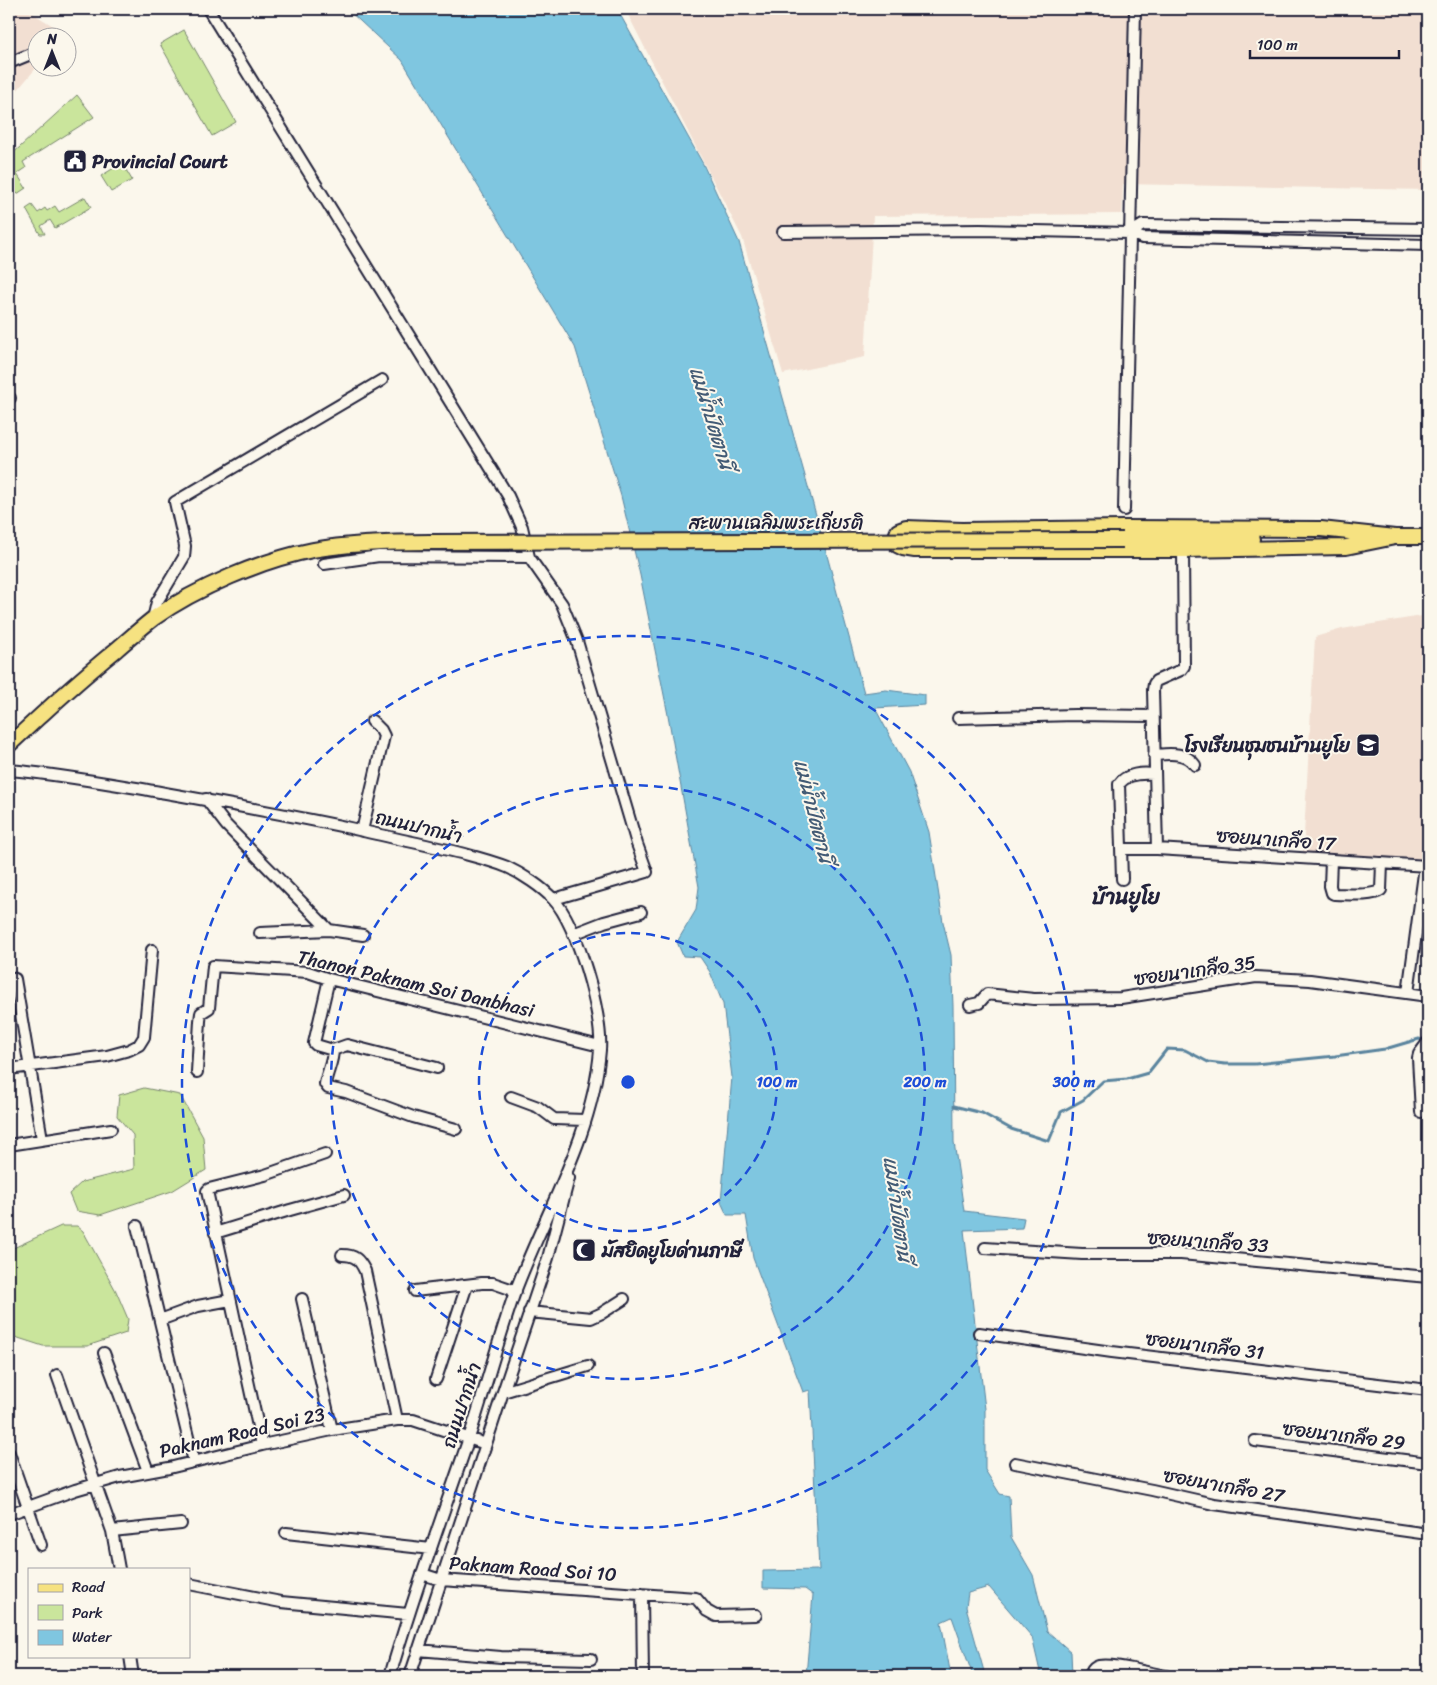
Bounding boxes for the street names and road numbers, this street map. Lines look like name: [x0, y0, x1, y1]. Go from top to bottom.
street label: สะพานเฉลิมพระเกียรติ: [688, 506, 864, 539]
street label: ถนนปากน้ำ: [372, 800, 466, 853]
street label: ซอยนาเกลือ 17: [1215, 819, 1338, 860]
street label: Thanon Paknam Soi Danbhasi: [294, 940, 538, 1027]
street label: ซอยนาเกลือ 35: [1132, 946, 1258, 995]
street label: ซอยนาเกลือ 33: [1146, 1221, 1270, 1262]
street label: ซอยนาเกลือ 31: [1144, 1322, 1266, 1369]
street label: ถนนปากน้ำ: [432, 1358, 491, 1452]
street label: Paknam Road Soi 23: [156, 1397, 329, 1468]
street label: ซอยนาเกลือ 29: [1281, 1412, 1407, 1459]
street label: ซอยนาเกลือ 27: [1161, 1459, 1288, 1513]
street label: Paknam Road Soi 10: [448, 1546, 618, 1591]

